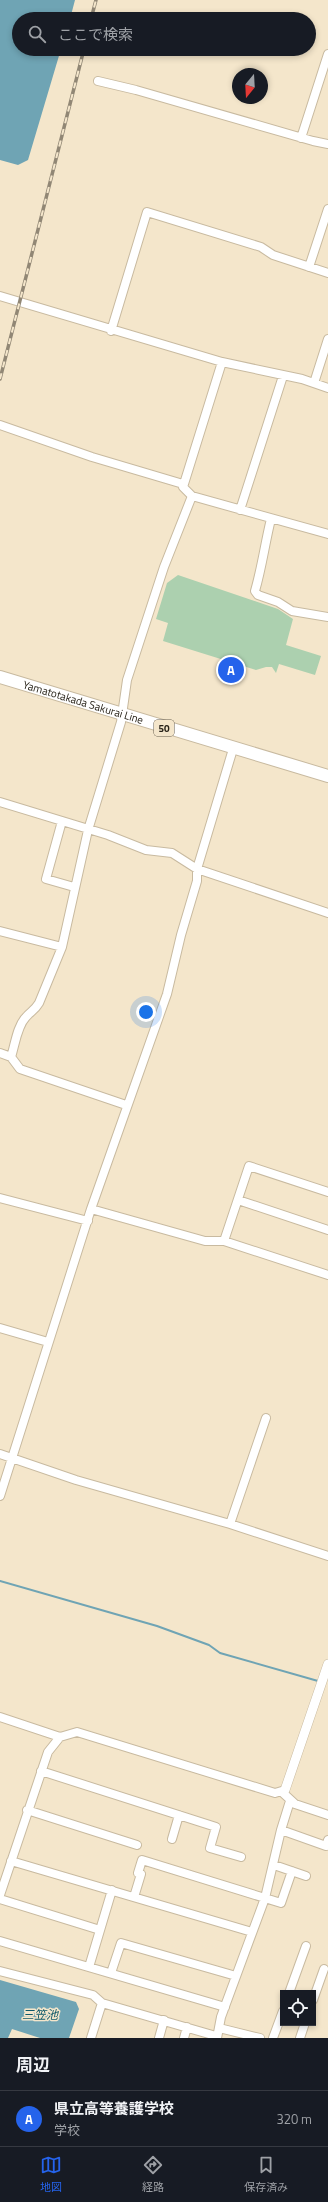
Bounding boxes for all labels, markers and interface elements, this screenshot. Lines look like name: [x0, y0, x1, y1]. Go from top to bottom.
search box: [12, 12, 316, 56]
icon: search: [26, 23, 48, 45]
text: ここで検索: [58, 23, 133, 46]
north arrow: [232, 68, 268, 104]
pin: A: [218, 655, 244, 685]
street label: Yamatotakada Sakurai Line: [21, 676, 146, 728]
road number: 50: [154, 720, 174, 736]
your location: [136, 1002, 156, 1022]
map controls: [280, 1990, 316, 2026]
button: locate: [280, 1990, 316, 2026]
water label: 三笠池: [22, 2005, 59, 2024]
text: 周辺: [16, 2052, 50, 2078]
text: 県立高等養護学校: [54, 2097, 174, 2120]
text: A: [25, 2109, 33, 2129]
text: 320 m: [276, 2109, 312, 2129]
text: 学校: [54, 2120, 80, 2140]
tab: 地図: [40, 2154, 62, 2195]
tab: 経路: [142, 2154, 164, 2195]
tab: 保存済み: [244, 2154, 288, 2195]

